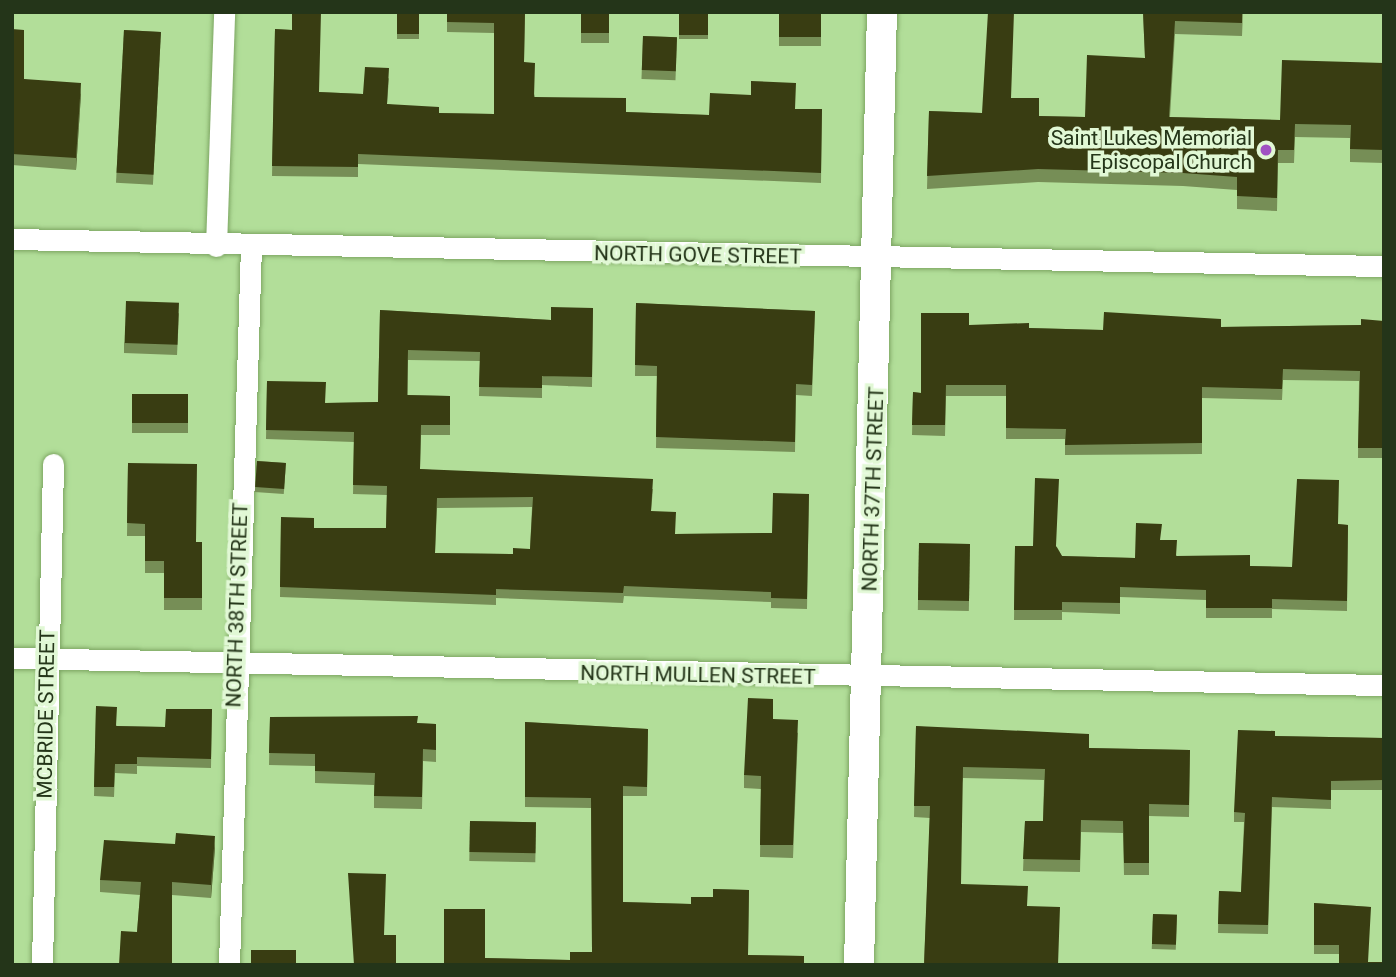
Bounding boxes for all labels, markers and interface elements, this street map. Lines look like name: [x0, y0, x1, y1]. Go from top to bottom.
place label: Saint Lukes Memorial Episcopal Church: [1051, 125, 1252, 175]
marker: Saint Lukes Memorial Episcopal Church: [1258, 142, 1274, 158]
street label: NORTH GOVE STREET: [594, 241, 802, 269]
street label: NORTH 37TH STREET: [857, 386, 889, 592]
street label: NORTH 38TH STREET: [221, 502, 253, 708]
street label: MCBRIDE STREET: [32, 629, 60, 799]
street label: NORTH MULLEN STREET: [580, 660, 816, 690]

